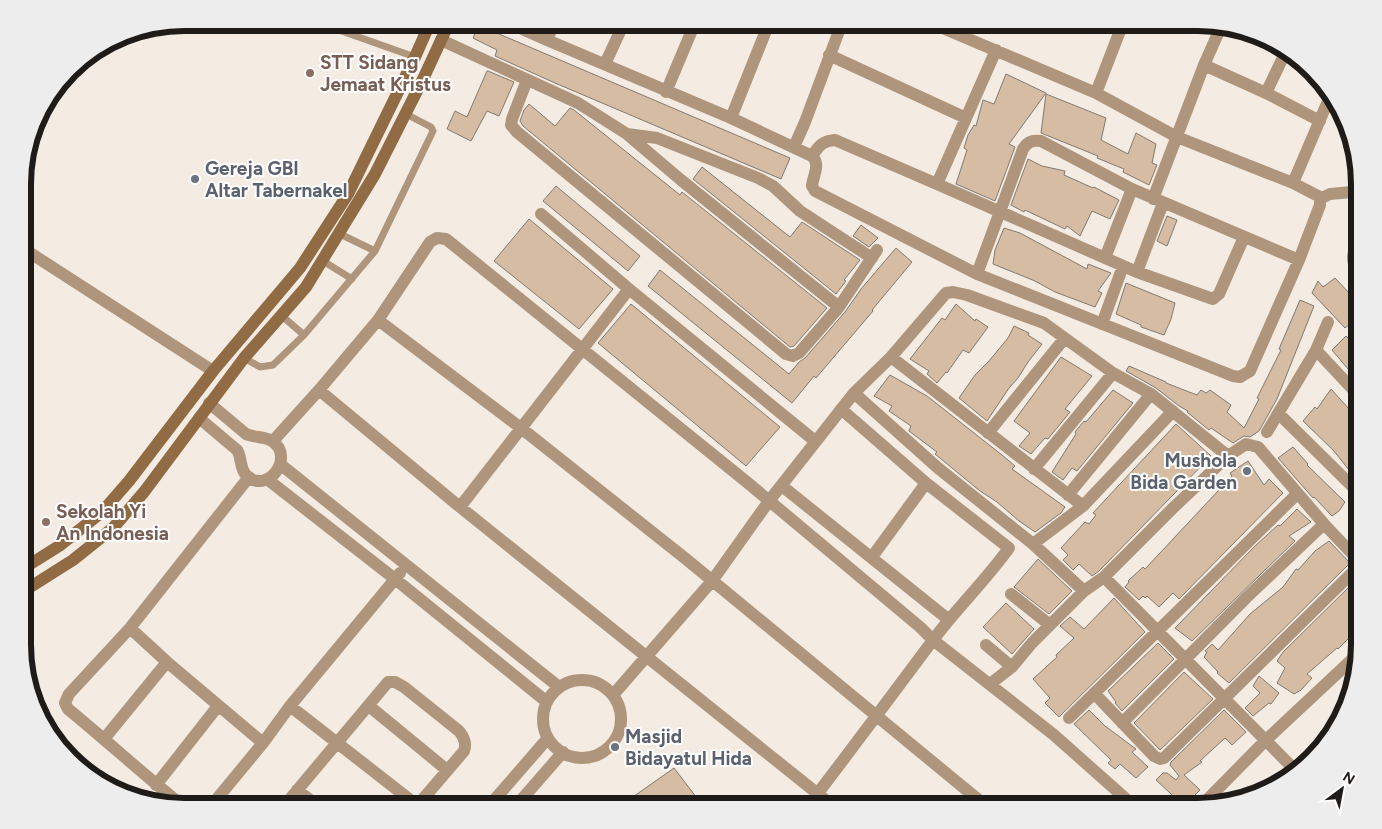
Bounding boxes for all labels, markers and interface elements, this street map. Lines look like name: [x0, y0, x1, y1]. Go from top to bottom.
place label: STT Sidang Jemaat Kristus: [320, 51, 451, 96]
marker: STT Sidang Jemaat Kristus: [304, 67, 316, 79]
place label: Gereja GBI Altar Tabernakel: [205, 157, 347, 202]
marker: Gereja GBI Altar Tabernakel: [189, 173, 201, 185]
place label: Mushola Bida Garden: [1130, 449, 1237, 494]
marker: Mushola Bida Garden: [1241, 465, 1253, 477]
place label: Sekolah Yi An Indonesia: [56, 500, 169, 545]
marker: Sekolah Yi An Indonesia: [40, 516, 52, 528]
place label: Masjid Bidayatul Hida: [625, 725, 752, 770]
marker: Masjid Bidayatul Hida: [609, 741, 621, 753]
north arrow: [1317, 764, 1367, 814]
text: N: [1340, 768, 1358, 788]

